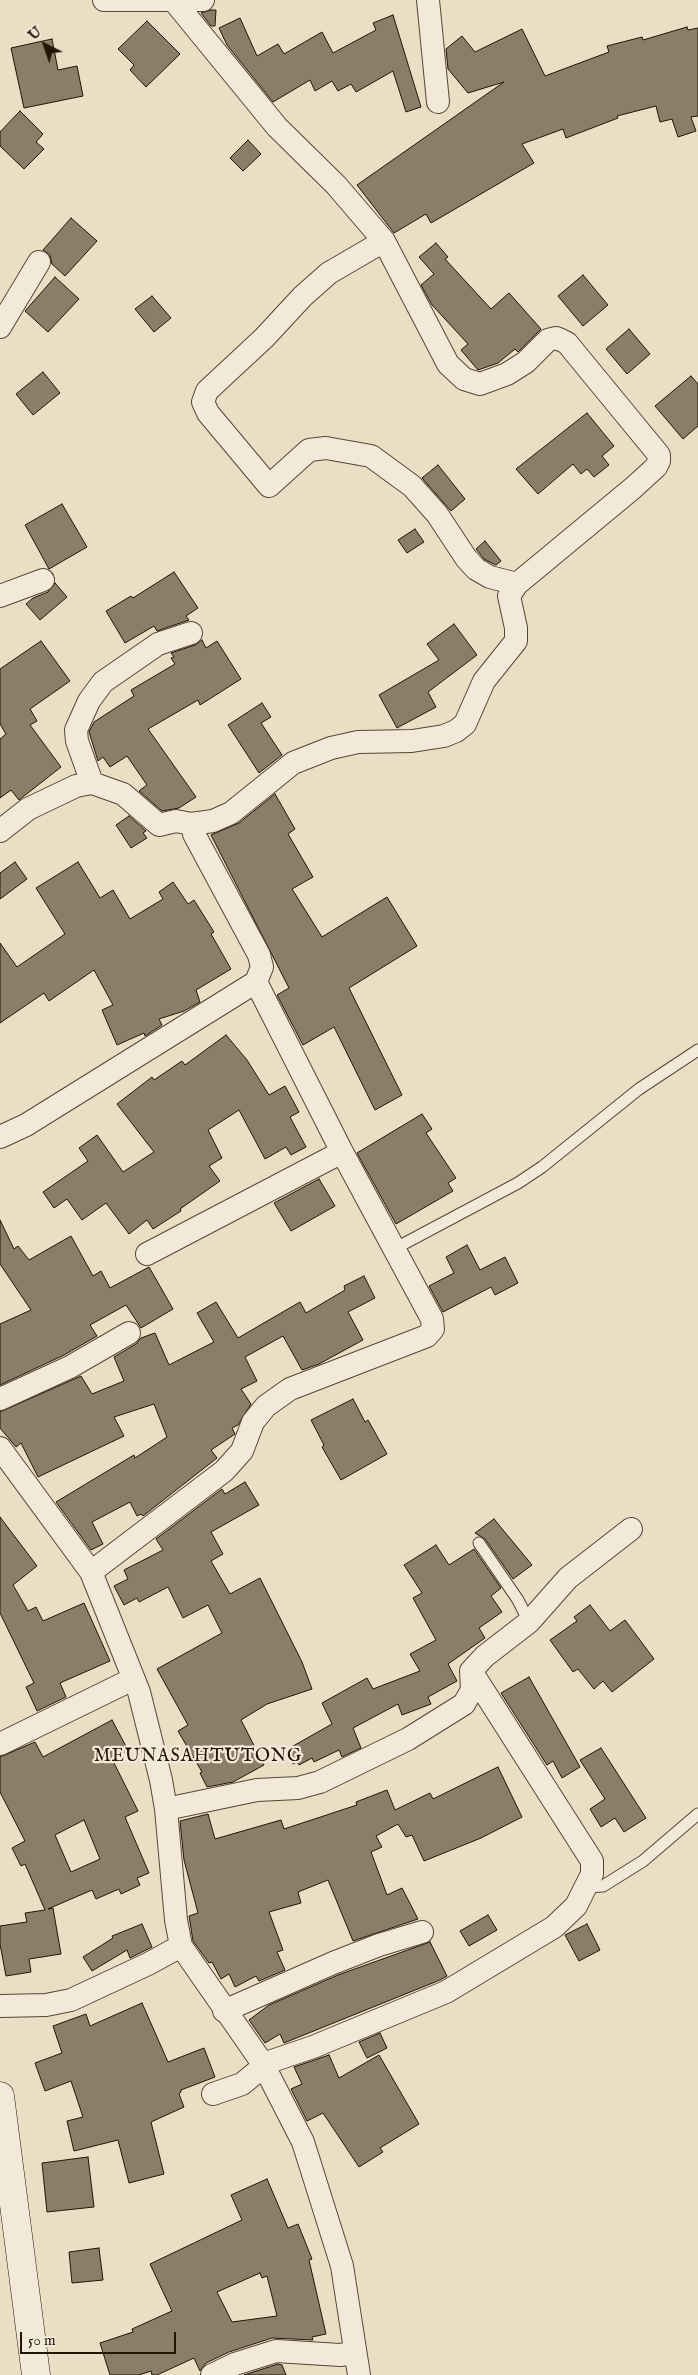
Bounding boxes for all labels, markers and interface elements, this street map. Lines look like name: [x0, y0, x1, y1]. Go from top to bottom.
north arrow: [20, 20, 70, 70]
text: U: [25, 23, 46, 44]
district label: MEUNASAHTUTONG: [92, 1746, 304, 1768]
scale bar: [22, 2322, 179, 2354]
text: 50 m: [28, 2331, 56, 2350]

